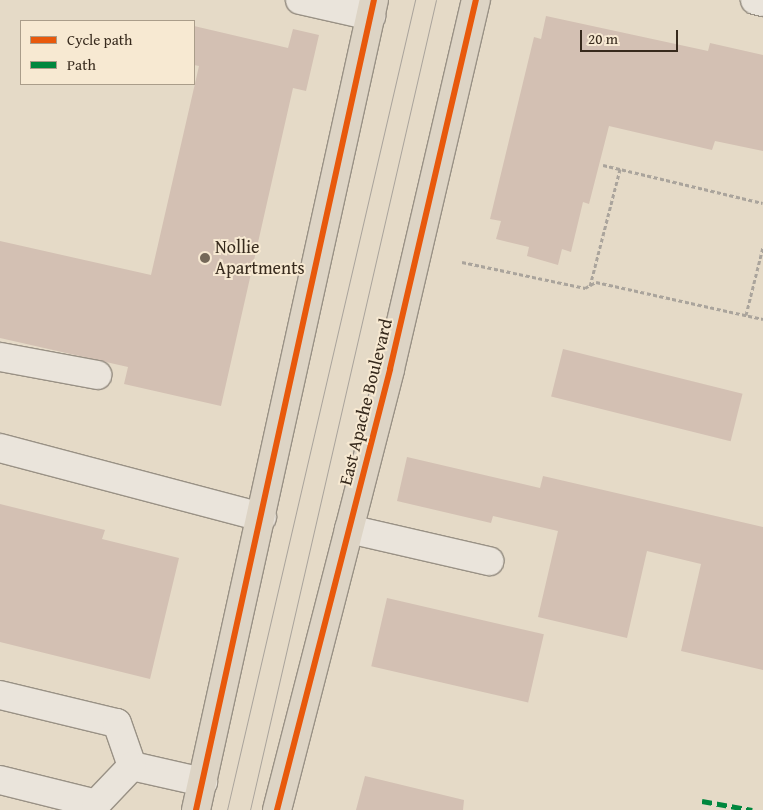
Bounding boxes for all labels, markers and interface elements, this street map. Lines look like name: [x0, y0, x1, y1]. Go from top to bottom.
legend: [20, 20, 195, 85]
scale bar: [583, 20, 680, 52]
text: 20 m: [588, 28, 618, 49]
text: Cycle path: [67, 29, 133, 50]
text: Path: [67, 54, 96, 75]
place label: Nollie Apartments: [215, 237, 305, 280]
marker: Nollie Apartments: [199, 252, 211, 264]
street label: East Apache Boulevard: [335, 316, 397, 488]

